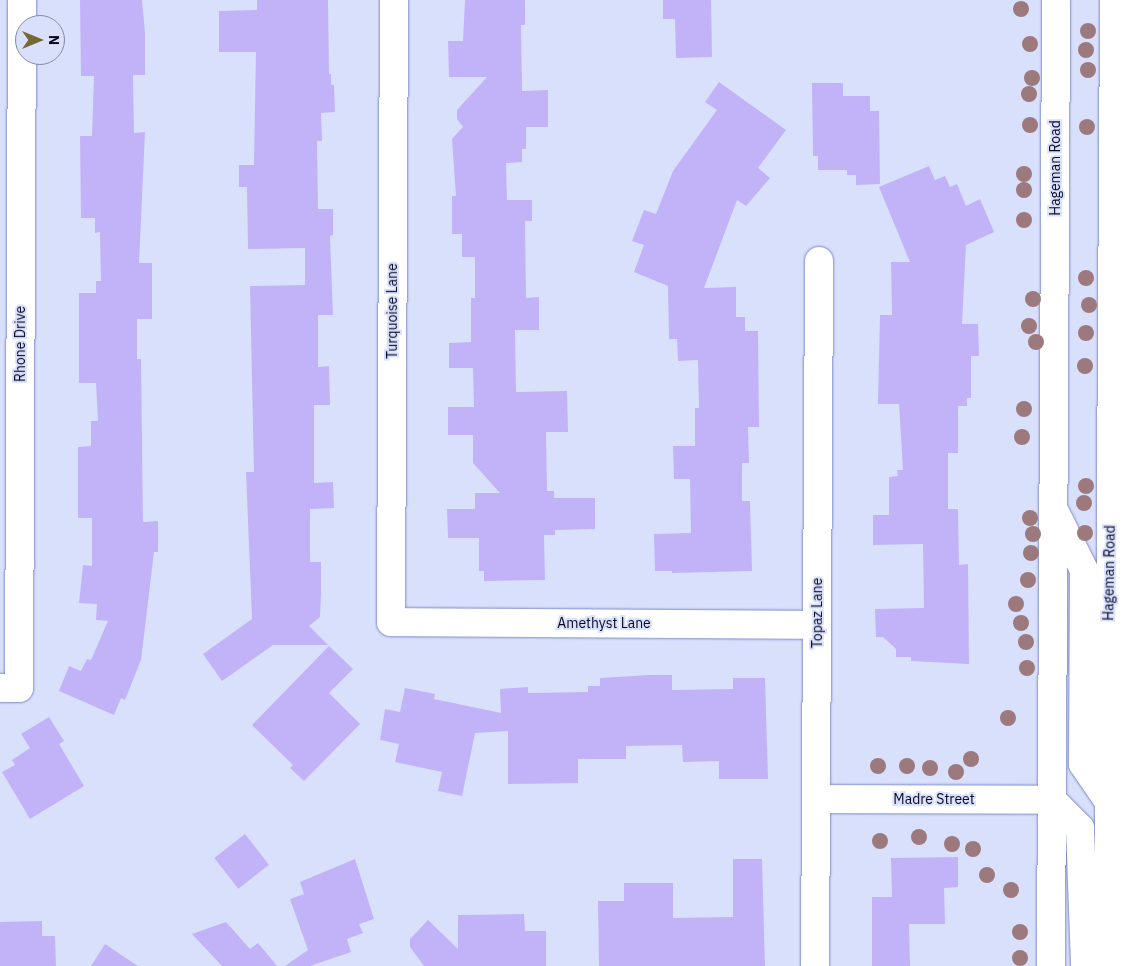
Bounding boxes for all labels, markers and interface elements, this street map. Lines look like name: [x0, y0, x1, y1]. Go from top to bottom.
north arrow: [15, 15, 65, 65]
text: N: [45, 35, 63, 45]
street label: Hageman Road: [1047, 120, 1063, 216]
street label: Turquoise Lane: [384, 263, 400, 359]
street label: Rhone Drive: [12, 306, 28, 382]
street label: Hageman Road: [1100, 525, 1118, 621]
street label: Topaz Lane: [809, 578, 825, 648]
street label: Amethyst Lane: [557, 615, 651, 631]
street label: Madre Street: [893, 791, 975, 807]

